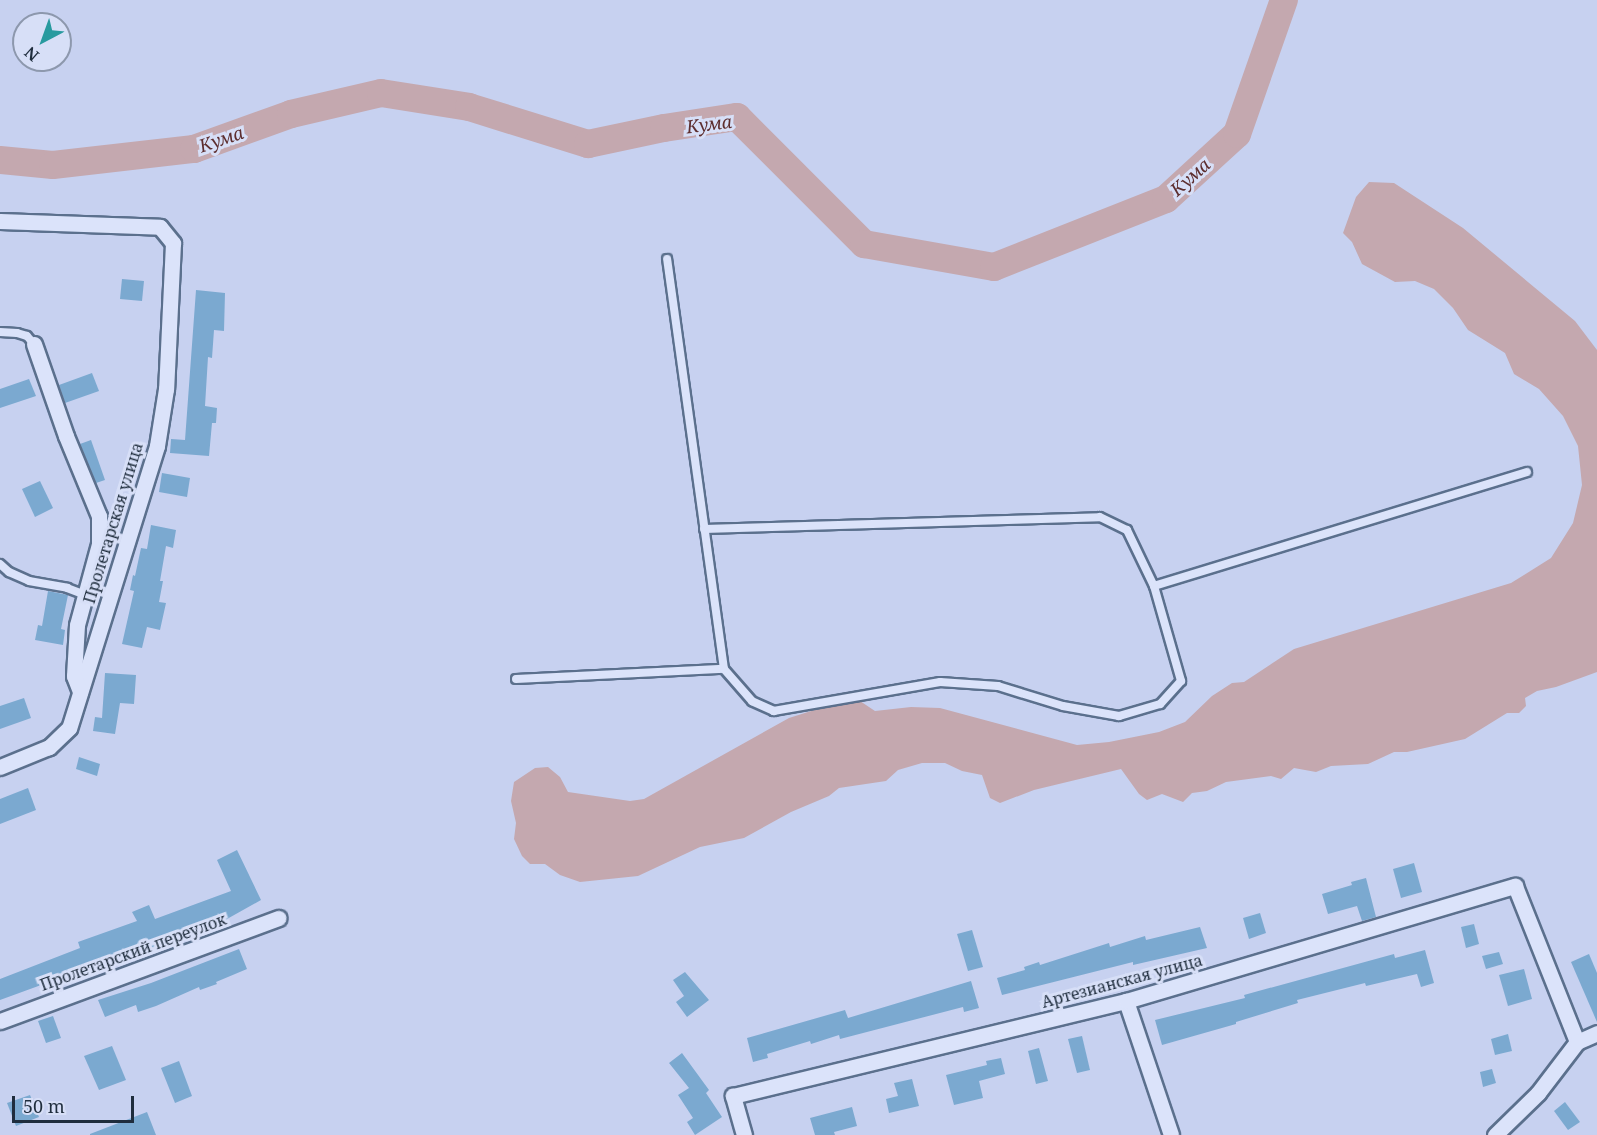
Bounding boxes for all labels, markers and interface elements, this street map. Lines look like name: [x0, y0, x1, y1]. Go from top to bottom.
north arrow: [12, 12, 72, 72]
text: N: [20, 42, 43, 67]
water label: Кума: [685, 110, 733, 138]
water label: Кума: [196, 121, 246, 157]
water label: Кума: [1166, 154, 1214, 200]
street label: Пролетарская улица: [79, 440, 147, 606]
street label: Пролетарский переулок: [37, 909, 229, 995]
street label: Артезианская улица: [1039, 950, 1205, 1012]
scale bar: [15, 1084, 136, 1122]
text: 50 m: [23, 1094, 65, 1118]

